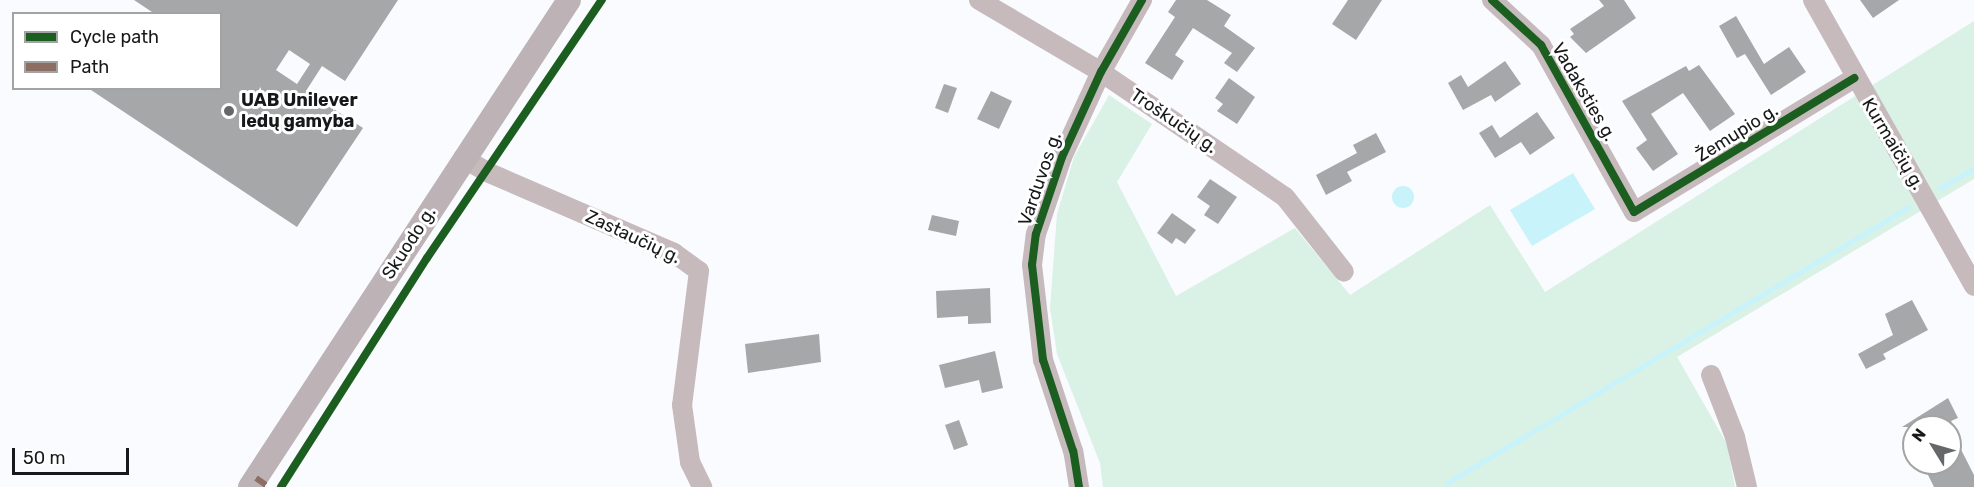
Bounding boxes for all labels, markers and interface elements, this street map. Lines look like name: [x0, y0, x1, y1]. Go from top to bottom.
legend: [12, 12, 222, 90]
text: Cycle path: [70, 26, 159, 48]
street label: Vadaksties g.: [1547, 39, 1621, 145]
text: Path: [70, 56, 109, 78]
street label: Troškučių g.: [1126, 84, 1222, 158]
place label: UAB Unilever ledų gamyba: [241, 90, 358, 132]
street label: Kurmaičių g.: [1857, 94, 1929, 194]
street label: Žemupio g.: [1692, 99, 1782, 167]
marker: UAB Unilever ledų gamyba: [222, 104, 236, 118]
street label: Varduvos g.: [1014, 129, 1066, 229]
street label: Skuodo g.: [378, 203, 440, 283]
street label: Zastaučių g.: [582, 206, 684, 268]
north arrow: [1902, 415, 1962, 475]
text: N: [1908, 425, 1930, 445]
scale bar: [15, 436, 132, 474]
text: 50 m: [23, 447, 66, 469]

